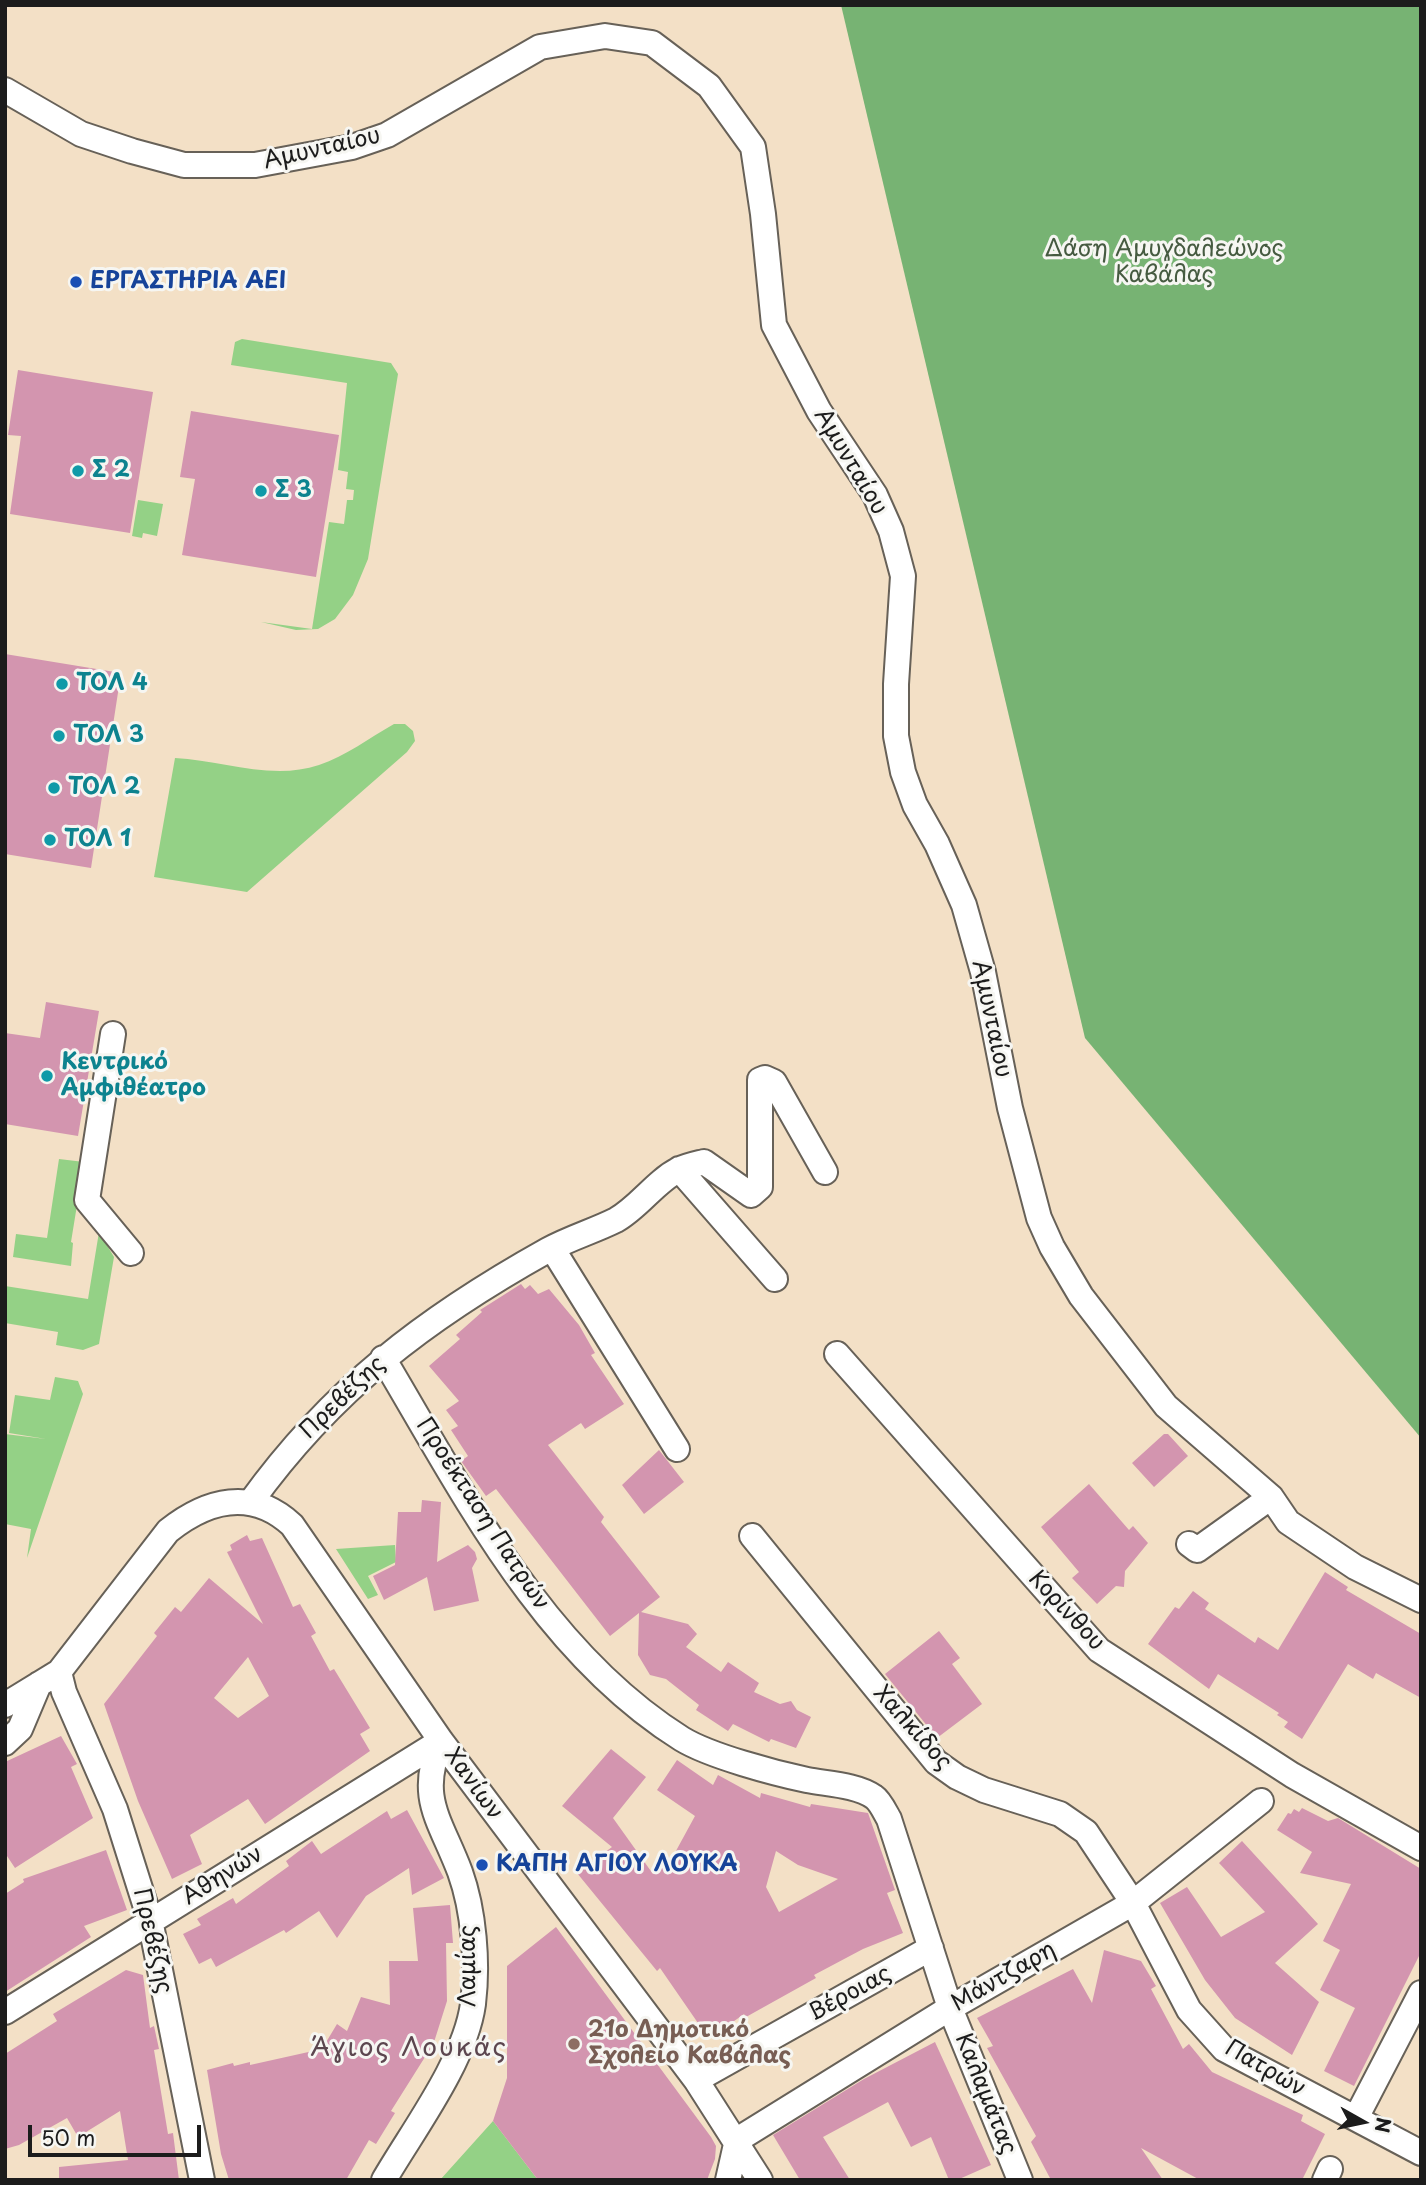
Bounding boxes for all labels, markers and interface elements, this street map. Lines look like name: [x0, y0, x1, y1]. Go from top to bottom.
street label: Αμυνταίου: [261, 122, 383, 176]
park label: Δάση Αμυγδαλεώνος Καβάλας: [1045, 236, 1283, 290]
place label: ΕΡΓΑΣΤΗΡΙΑ ΑΕΙ: [90, 268, 286, 296]
marker: ΕΡΓΑΣΤΗΡΙΑ ΑΕΙ: [68, 274, 84, 290]
street label: Αμυνταίου: [808, 404, 892, 520]
place label: Σ 2: [92, 457, 130, 485]
marker: Σ 2: [70, 463, 86, 479]
place label: Σ 3: [275, 477, 312, 505]
marker: Σ 3: [253, 483, 269, 499]
place label: ΤΟΛ 4: [76, 670, 148, 698]
marker: ΤΟΛ 4: [54, 676, 70, 692]
place label: ΤΟΛ 3: [73, 722, 144, 750]
marker: ΤΟΛ 3: [51, 728, 67, 744]
place label: ΤΟΛ 2: [68, 774, 140, 802]
marker: ΤΟΛ 2: [46, 780, 62, 796]
place label: ΤΟΛ 1: [64, 826, 131, 854]
marker: ΤΟΛ 1: [42, 832, 58, 848]
street label: Αμυνταίου: [965, 958, 1017, 1080]
place label: Κεντρικό Αμφιθέατρο: [61, 1049, 206, 1103]
marker: Κεντρικό Αμφιθέατρο: [39, 1068, 55, 1084]
street label: Πρεβέζης: [295, 1351, 391, 1445]
street label: Προέκταση Πατρών: [409, 1412, 555, 1616]
street label: Κορίνθου: [1022, 1565, 1110, 1657]
street label: Χαλκίδος: [867, 1680, 957, 1776]
street label: Χανίων: [438, 1743, 508, 1825]
street label: Αθηνών: [178, 1841, 268, 1911]
place label: ΚΑΠΗ ΑΓΙΟΥ ΛΟΥΚΑ: [496, 1851, 738, 1879]
marker: ΚΑΠΗ ΑΓΙΟΥ ΛΟΥΚΑ: [474, 1857, 490, 1873]
street label: Πρεβέζης: [126, 1886, 178, 1996]
street label: Λαμίας: [455, 1925, 483, 2007]
street label: Μάντζαρη: [947, 1936, 1061, 2018]
street label: Βέροιας: [804, 1960, 896, 2028]
place label: 21ο Δημοτικό Σχολείο Καβάλας: [588, 2017, 791, 2071]
street label: Καλαμάτας: [948, 2029, 1022, 2159]
district label: Άγιος Λουκάς: [312, 2033, 506, 2065]
street label: Πατρών: [1220, 2035, 1310, 2103]
marker: 21ο Δημοτικό Σχολείο Καβάλας: [566, 2036, 582, 2052]
north arrow: [1328, 2087, 1398, 2157]
scale bar: [32, 2112, 205, 2156]
text: N: [1369, 2116, 1399, 2135]
text: 50 m: [41, 2121, 95, 2153]

